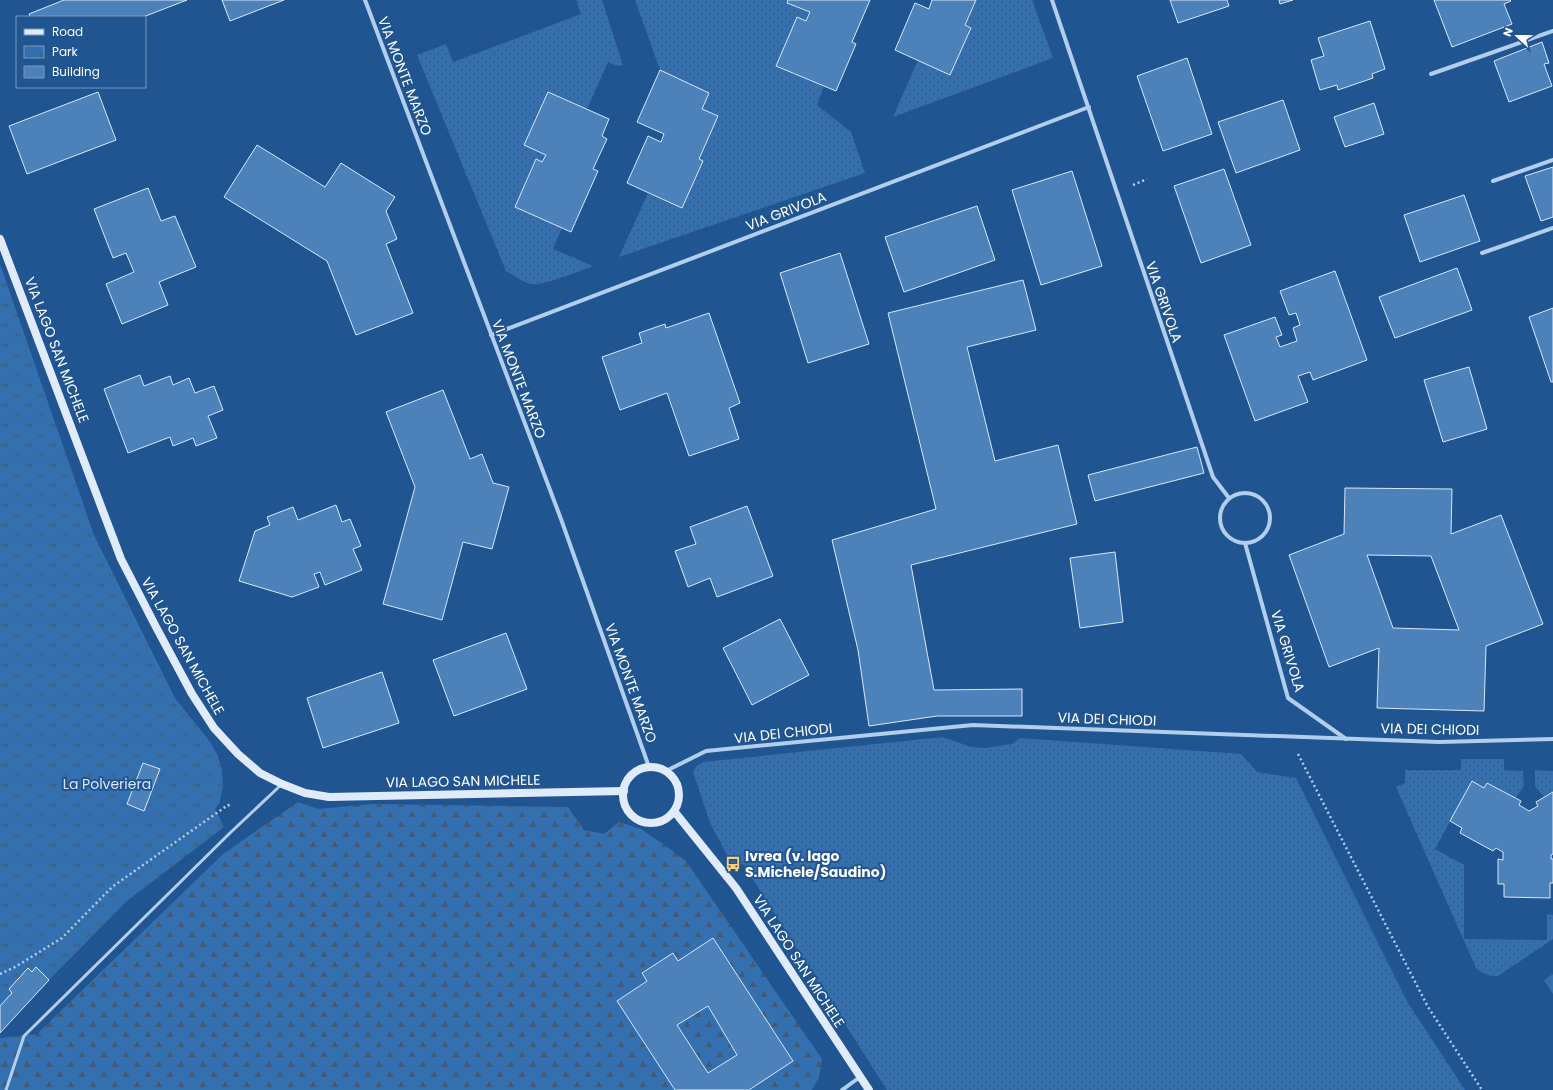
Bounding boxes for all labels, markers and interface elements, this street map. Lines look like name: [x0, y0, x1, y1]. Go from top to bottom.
street label: VIA MONTE MARZO: [373, 14, 437, 138]
legend: [16, 16, 146, 88]
north arrow: [1497, 16, 1537, 56]
text: Road: [52, 23, 83, 40]
text: N: [1499, 25, 1517, 39]
text: Park: [52, 43, 79, 60]
text: Building: [52, 63, 100, 80]
street label: VIA GRIVOLA: [743, 186, 829, 236]
street label: VIA GRIVOLA: [1141, 259, 1187, 345]
street label: VIA LAGO SAN MICHELE: [20, 274, 94, 426]
street label: VIA MONTE MARZO: [487, 317, 551, 441]
street label: VIA LAGO SAN MICHELE: [137, 573, 229, 719]
street label: VIA GRIVOLA: [1266, 607, 1310, 695]
street label: VIA MONTE MARZO: [600, 620, 662, 746]
street label: VIA DEI CHIODI: [1057, 707, 1157, 731]
street label: VIA DEI CHIODI: [733, 718, 833, 748]
street label: VIA DEI CHIODI: [1381, 718, 1479, 740]
street label: VIA LAGO SAN MICHELE: [385, 770, 541, 792]
park label: La Polveriera: [63, 774, 151, 794]
place label: Ivrea (v. lago S.Michele/Saudino): [745, 846, 886, 882]
bus stop icon: Ivrea (v. lago S.Michele/Saudino): [724, 855, 742, 873]
street label: VIA LAGO SAN MICHELE: [748, 891, 850, 1031]

